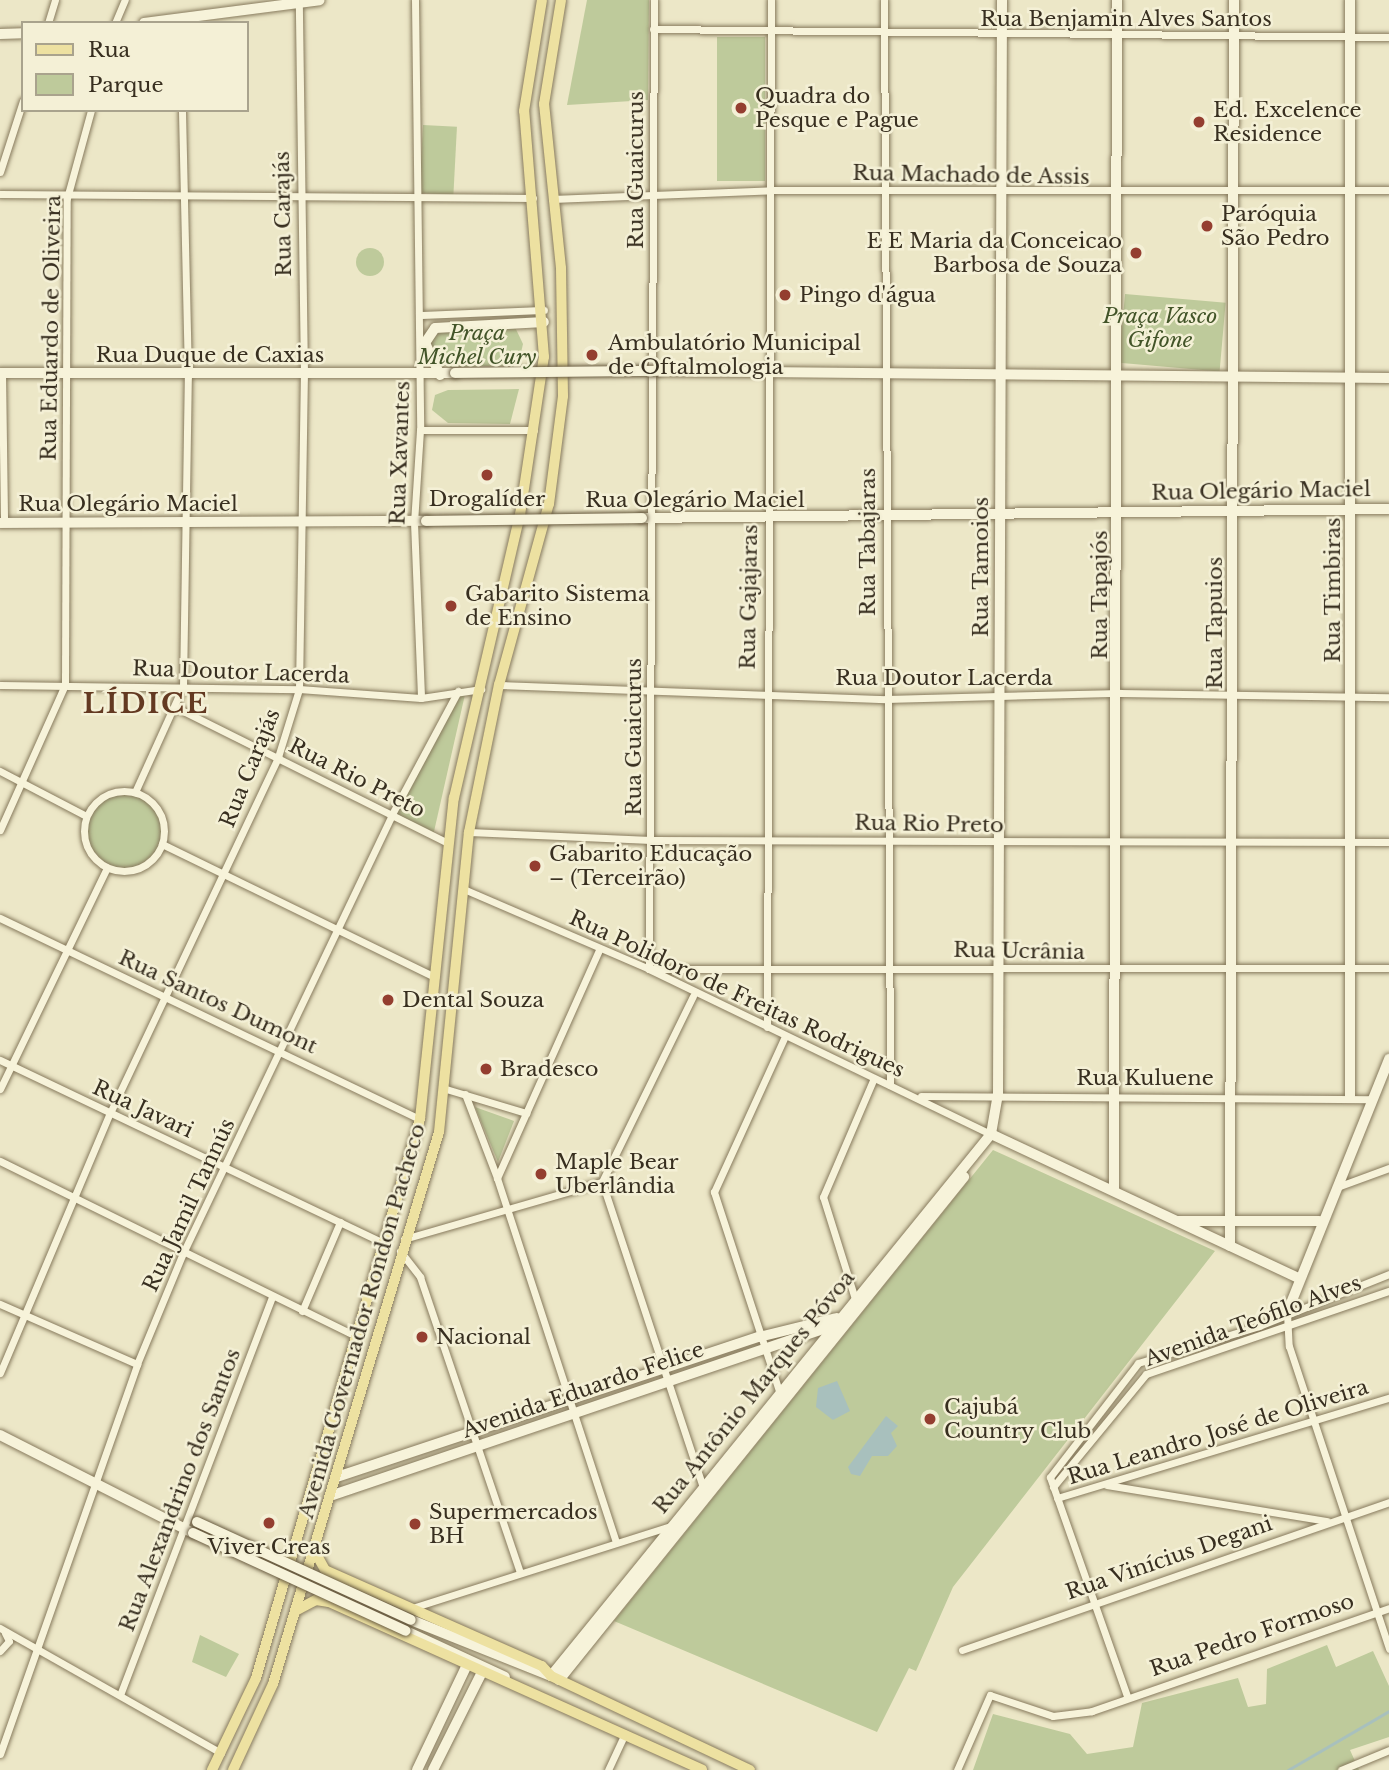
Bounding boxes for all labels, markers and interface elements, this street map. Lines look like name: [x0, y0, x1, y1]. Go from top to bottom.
street label: Rua Benjamin Alves Santos: [980, 6, 1272, 32]
legend: [21, 21, 248, 112]
text: Rua: [88, 37, 130, 63]
text: Parque: [88, 72, 163, 98]
place label: Quadra do Pesque e Pague: [755, 83, 919, 133]
street label: Rua Guaicurus: [623, 91, 649, 249]
place label: Ed. Excelence Residence: [1213, 97, 1361, 147]
marker: Quadra do Pesque e Pague: [733, 100, 749, 116]
marker: Ed. Excelence Residence: [1191, 114, 1207, 130]
street label: Rua Carajás: [269, 151, 297, 277]
street label: Rua Machado de Assis: [852, 160, 1090, 190]
street label: Rua Eduardo de Oliveira: [36, 195, 66, 461]
place label: Paróquia São Pedro: [1221, 201, 1329, 251]
marker: Paróquia São Pedro: [1199, 218, 1215, 234]
place label: E E Maria da Conceicao Barbosa de Souza: [866, 228, 1122, 278]
marker: E E Maria da Conceicao Barbosa de Souza: [1128, 245, 1144, 261]
place label: Pingo d'água: [799, 282, 936, 308]
marker: Pingo d'água: [777, 287, 793, 303]
park label: Praça Vasco Gifone: [1102, 303, 1218, 353]
park label: Praça Michel Cury: [417, 320, 537, 370]
place label: Ambulatório Municipal de Oftalmologia: [608, 330, 861, 380]
street label: Rua Duque de Caxias: [96, 342, 324, 368]
marker: Ambulatório Municipal de Oftalmologia: [582, 345, 602, 365]
street label: Rua Xavantes: [385, 380, 415, 526]
marker: Drogalíder: [479, 467, 495, 483]
street label: Rua Tabajaras: [855, 467, 881, 617]
street label: Rua Olegário Maciel: [1151, 476, 1371, 506]
place label: Drogalíder: [429, 486, 545, 512]
street label: Rua Olegário Maciel: [585, 487, 805, 513]
street label: Rua Olegário Maciel: [18, 491, 238, 517]
street label: Rua Tamoios: [968, 496, 994, 638]
street label: Rua Timbiras: [1320, 517, 1346, 663]
street label: Rua Gajajaras: [735, 524, 763, 670]
street label: Rua Tapajós: [1087, 530, 1113, 660]
street label: Rua Tapuios: [1202, 556, 1228, 690]
place label: Gabarito Sistema de Ensino: [465, 581, 650, 631]
marker: Gabarito Sistema de Ensino: [443, 598, 459, 614]
street label: Rua Doutor Lacerda: [132, 656, 350, 688]
street label: Rua Guaicurus: [621, 658, 647, 816]
street label: Rua Doutor Lacerda: [835, 665, 1053, 691]
district label: LÍDICE: [83, 687, 209, 721]
street label: Rua Carajás: [215, 705, 285, 831]
street label: Rua Rio Preto: [285, 733, 429, 823]
street label: Rua Rio Preto: [854, 810, 1004, 838]
place label: Gabarito Educação – (Terceirão): [549, 841, 752, 891]
marker: Gabarito Educação – (Terceirão): [527, 858, 543, 874]
street label: Rua Polidoro de Freitas Rodrigues: [565, 905, 909, 1083]
street label: Rua Ucrânia: [953, 937, 1085, 965]
street label: Rua Santos Dumont: [115, 945, 321, 1059]
place label: Dental Souza: [402, 987, 544, 1013]
marker: Dental Souza: [380, 992, 396, 1008]
place label: Bradesco: [500, 1056, 598, 1082]
marker: Bradesco: [478, 1061, 494, 1077]
street label: Rua Kuluene: [1076, 1065, 1214, 1091]
street label: Rua Javari: [89, 1075, 197, 1143]
street label: Rua Jamil Tannús: [138, 1114, 240, 1296]
street label: Avenida Governador Rondon Pacheco: [293, 1120, 431, 1522]
place label: Maple Bear Uberlândia: [555, 1149, 678, 1199]
marker: Maple Bear Uberlândia: [533, 1166, 549, 1182]
street label: Rua Antônio Marques Póvoa: [648, 1265, 860, 1519]
street label: Avenida Teófilo Alves: [1140, 1270, 1366, 1372]
place label: Nacional: [436, 1324, 531, 1350]
marker: Nacional: [414, 1329, 430, 1345]
street label: Avenida Eduardo Felice: [459, 1337, 707, 1443]
street label: Rua Alexandrino dos Santos: [114, 1345, 246, 1635]
street label: Rua Leandro José de Oliveira: [1064, 1374, 1372, 1490]
place label: Cajubá Country Club: [944, 1394, 1092, 1444]
marker: Cajubá Country Club: [922, 1411, 938, 1427]
place label: Supermercados BH: [429, 1499, 598, 1549]
street label: Rua Vinícius Degani: [1062, 1511, 1276, 1605]
marker: Viver Creas: [261, 1515, 277, 1531]
marker: Supermercados BH: [407, 1516, 423, 1532]
place label: Viver Creas: [207, 1534, 331, 1560]
street label: Rua Pedro Formoso: [1147, 1588, 1357, 1682]

